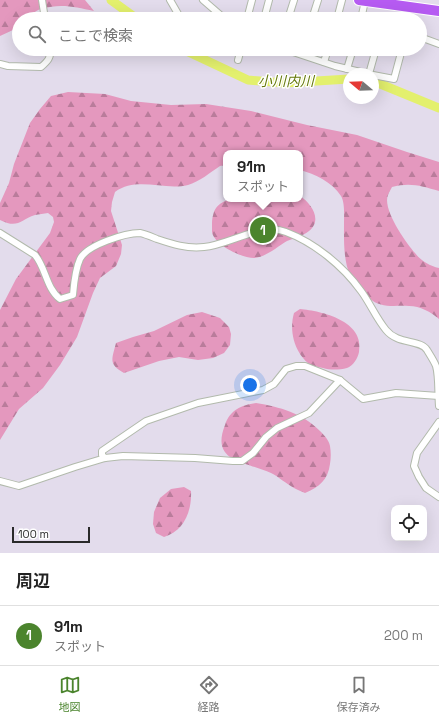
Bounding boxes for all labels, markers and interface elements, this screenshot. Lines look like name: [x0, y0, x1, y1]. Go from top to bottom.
search box: [12, 12, 427, 56]
icon: search: [26, 23, 48, 45]
text: ここで検索: [58, 26, 133, 45]
north arrow: [343, 68, 379, 104]
water label: 小川内川: [258, 72, 316, 90]
popup: [223, 150, 303, 202]
text: 91m: [237, 157, 266, 176]
text: スポット: [237, 178, 289, 195]
pin: 1: [250, 215, 276, 245]
your location: [240, 375, 260, 395]
map controls: [391, 505, 427, 541]
button: locate: [391, 505, 427, 541]
scale bar: [12, 525, 90, 544]
text: 100 m: [18, 527, 49, 541]
text: 周辺: [16, 570, 50, 592]
text: 91m: [54, 617, 83, 636]
text: 1: [26, 627, 32, 644]
text: 200 m: [384, 627, 423, 644]
text: スポット: [54, 638, 106, 655]
tab: 地図: [59, 674, 81, 714]
tab: 経路: [198, 674, 220, 714]
tab: 保存済み: [337, 674, 381, 714]

